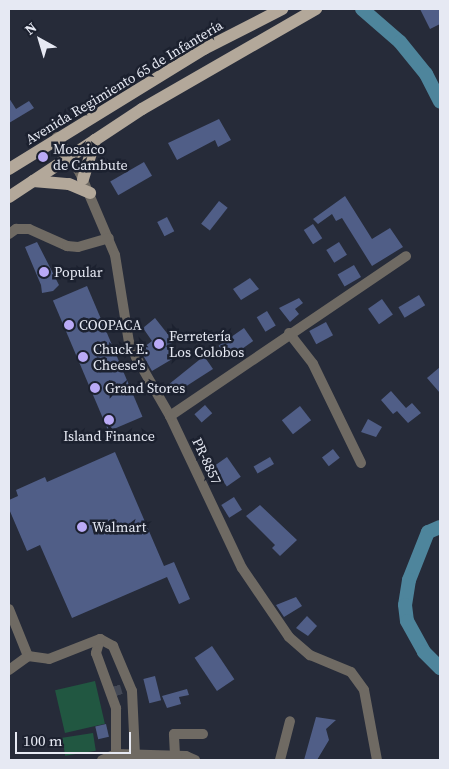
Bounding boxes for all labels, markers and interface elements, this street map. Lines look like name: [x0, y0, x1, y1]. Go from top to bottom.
north arrow: [15, 15, 65, 65]
street label: Avenida Regimiento 65 de Infantería: [22, 16, 226, 148]
text: N: [20, 17, 41, 39]
place label: Mosaico de Cambute: [53, 141, 128, 174]
marker: Mosaico de Cambute: [37, 151, 49, 163]
place label: Popular: [54, 264, 103, 280]
marker: Popular: [38, 266, 50, 278]
place label: COOPACA: [79, 317, 142, 333]
marker: COOPACA: [63, 319, 75, 331]
place label: Ferretería Los Colobos: [169, 328, 244, 361]
marker: Ferretería Los Colobos: [153, 338, 165, 350]
place label: Chuck E. Cheese's: [93, 341, 148, 374]
marker: Chuck E. Cheese's: [77, 351, 89, 363]
place label: Grand Stores: [105, 380, 185, 396]
marker: Grand Stores: [89, 382, 101, 394]
marker: Island Finance: [103, 414, 115, 426]
place label: Island Finance: [63, 428, 155, 444]
street label: PR-8857: [189, 435, 225, 487]
place label: Walmart: [92, 519, 146, 535]
marker: Walmart: [76, 521, 88, 533]
scale bar: [18, 722, 134, 754]
text: 100 m: [23, 730, 63, 751]

